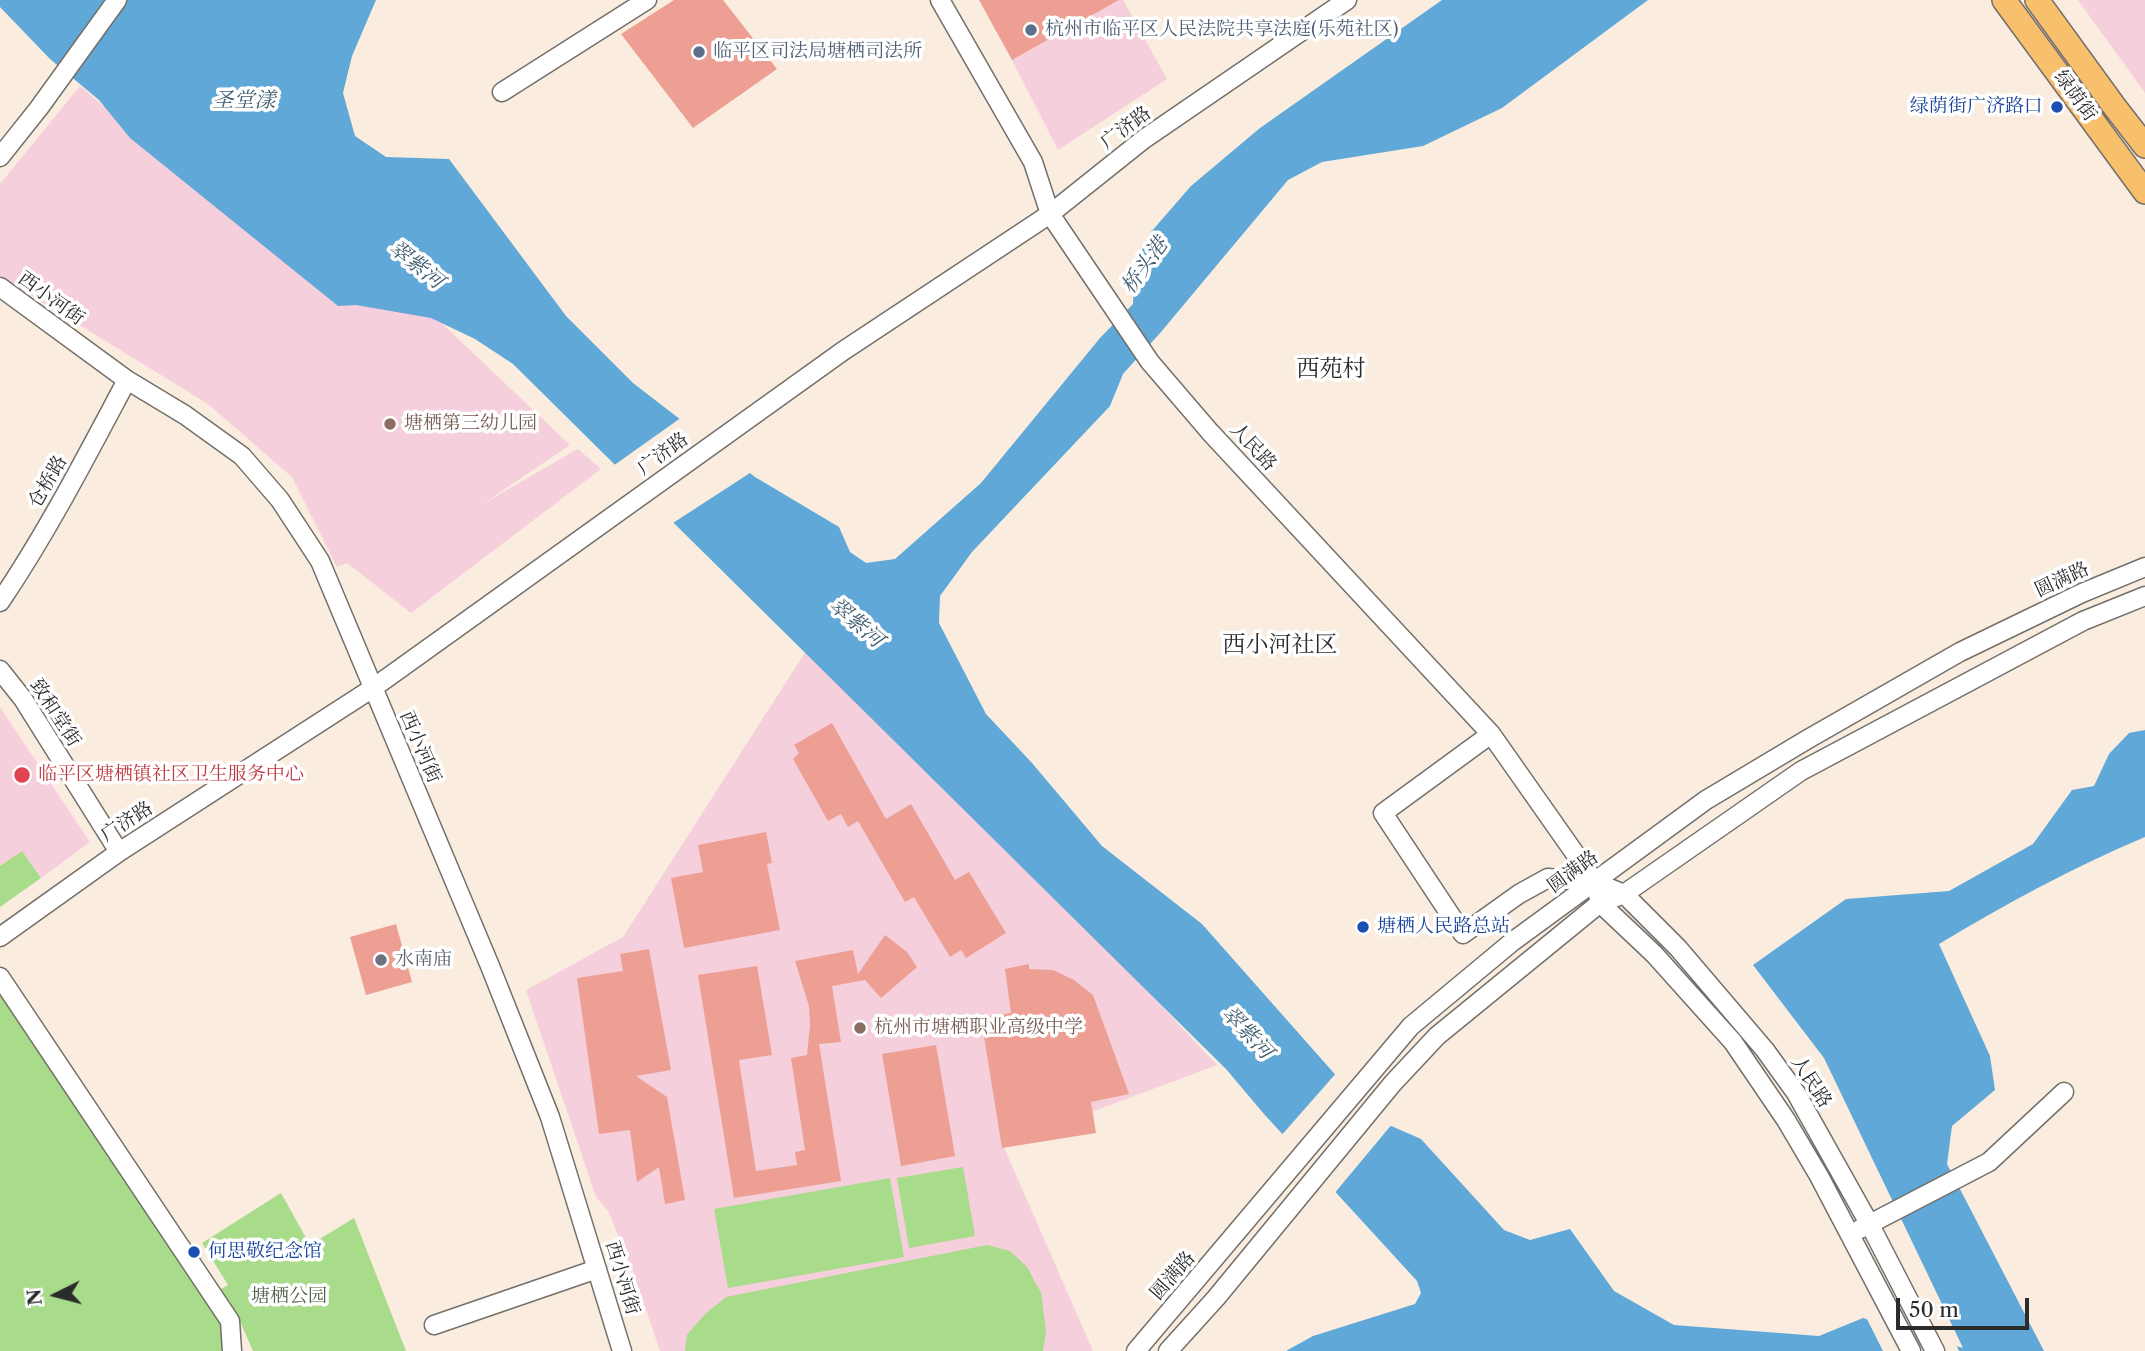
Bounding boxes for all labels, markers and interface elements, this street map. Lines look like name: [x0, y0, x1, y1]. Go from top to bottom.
place label: 杭州市临平区人民法院共享法庭(乐苑社区): [1045, 19, 1399, 41]
marker: 杭州市临平区人民法院共享法庭(乐苑社区): [1023, 22, 1039, 38]
place label: 临平区司法局塘栖司法所: [713, 41, 922, 63]
marker: 临平区司法局塘栖司法所: [691, 44, 707, 60]
street label: 绿荫街: [2049, 66, 2101, 126]
water label: 圣堂漾: [213, 88, 275, 114]
place label: 绿荫街广济路口: [1910, 96, 2043, 118]
marker: 绿荫街广济路口: [2049, 99, 2065, 115]
street label: 广济路: [1096, 102, 1156, 154]
water label: 桥头港: [1116, 233, 1174, 299]
water label: 翠紫河: [384, 235, 448, 295]
street label: 西小河街: [14, 267, 88, 331]
district label: 西苑村: [1297, 355, 1365, 383]
place label: 塘栖第三幼儿园: [404, 413, 537, 435]
marker: 塘栖第三幼儿园: [382, 416, 398, 432]
street label: 人民路: [1225, 418, 1281, 476]
street label: 广济路: [633, 428, 693, 480]
street label: 仓桥路: [24, 452, 72, 512]
street label: 圆满路: [2031, 558, 2093, 602]
water label: 翠紫河: [824, 593, 888, 653]
district label: 西小河社区: [1223, 631, 1337, 659]
street label: 致和堂街: [25, 675, 85, 751]
street label: 西小河街: [395, 708, 445, 786]
place label: 临平区塘栖镇社区卫生服务中心: [38, 764, 304, 786]
marker: 临平区塘栖镇社区卫生服务中心: [12, 765, 32, 785]
street label: 广济路: [97, 797, 157, 847]
street label: 圆满路: [1543, 846, 1603, 898]
place label: 塘栖人民路总站: [1377, 916, 1510, 938]
marker: 塘栖人民路总站: [1355, 919, 1371, 935]
place label: 水南庙: [395, 949, 452, 971]
marker: 水南庙: [373, 952, 389, 968]
water label: 翠紫河: [1216, 1001, 1278, 1065]
place label: 杭州市塘栖职业高级中学: [874, 1017, 1083, 1039]
marker: 杭州市塘栖职业高级中学: [852, 1020, 868, 1036]
street label: 人民路: [1786, 1052, 1836, 1112]
street label: 西小河街: [600, 1238, 644, 1318]
place label: 何思敬纪念馆: [208, 1241, 322, 1263]
marker: 何思敬纪念馆: [186, 1244, 202, 1260]
street label: 圆满路: [1146, 1247, 1200, 1305]
north arrow: [21, 1260, 91, 1330]
scale bar: [1900, 1284, 2033, 1328]
park label: 塘栖公园: [251, 1286, 327, 1308]
text: N: [22, 1288, 47, 1307]
text: 50 m: [1909, 1297, 1959, 1322]

